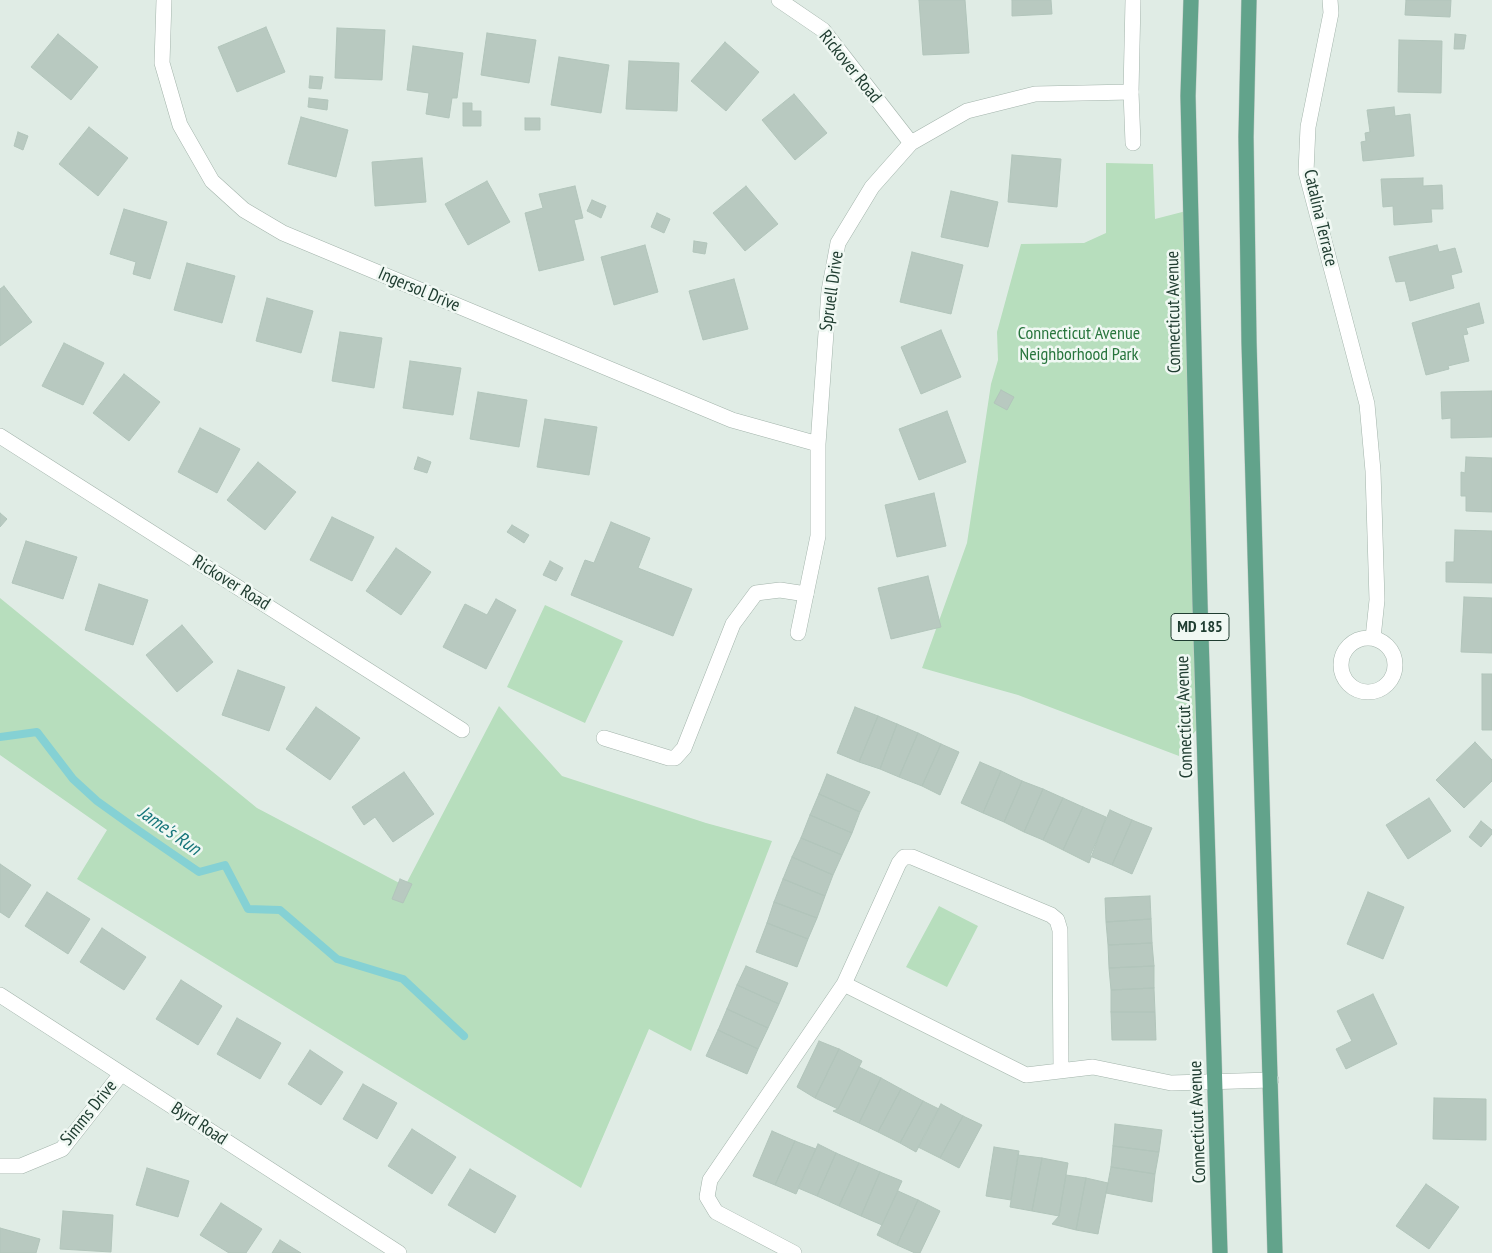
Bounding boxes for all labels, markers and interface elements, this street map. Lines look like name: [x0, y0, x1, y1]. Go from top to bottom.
street label: Rickover Road: [814, 26, 886, 108]
street label: Catalina Terrace: [1298, 168, 1342, 268]
street label: Spruell Drive: [816, 250, 848, 332]
street label: Connecticut Avenue: [1162, 251, 1186, 373]
street label: Ingersol Drive: [375, 263, 463, 317]
park label: Connecticut Avenue Neighborhood Park: [1018, 323, 1140, 366]
street label: Rickover Road: [188, 551, 274, 615]
road number: MD 185: [1171, 614, 1229, 640]
street label: Connecticut Avenue: [1172, 655, 1198, 779]
water label: Jame's Run: [133, 801, 205, 861]
street label: Connecticut Avenue: [1185, 1060, 1211, 1184]
street label: Simms Drive: [56, 1076, 122, 1150]
street label: Byrd Road: [167, 1098, 231, 1150]

